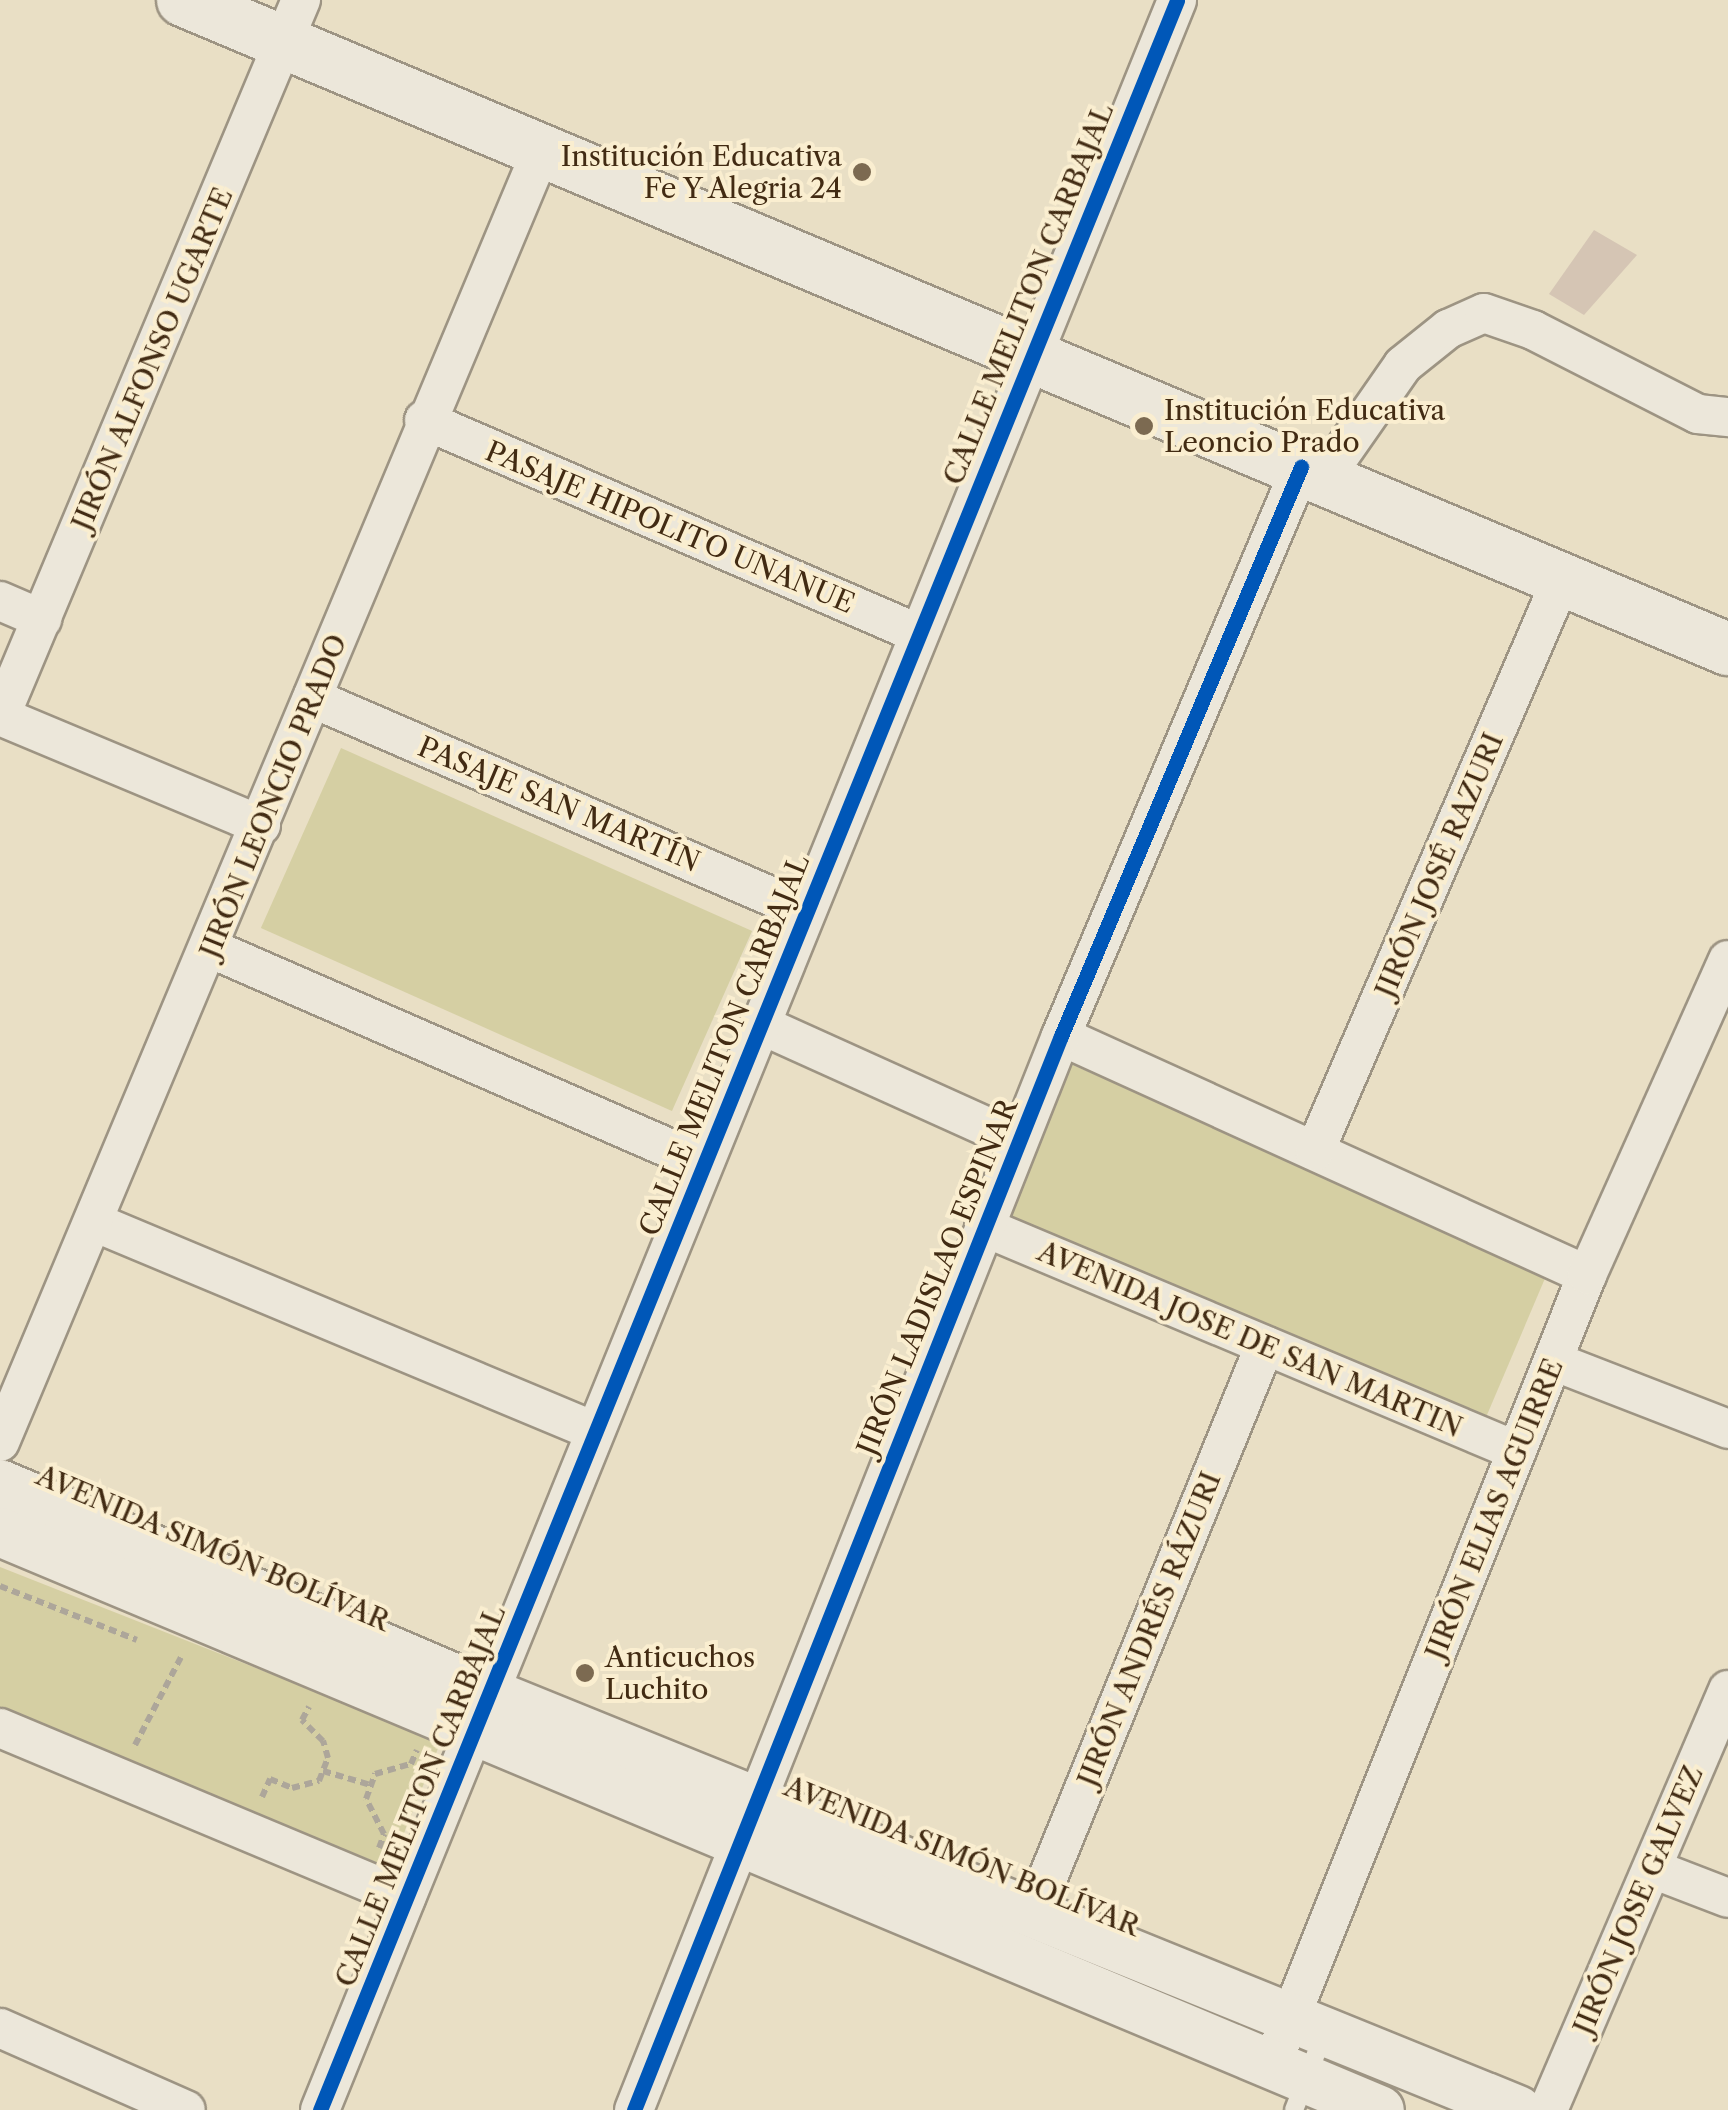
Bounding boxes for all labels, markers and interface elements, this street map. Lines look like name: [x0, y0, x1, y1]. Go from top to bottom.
street label: CALLE MELITON CARBAJAL: [936, 99, 1120, 489]
place label: Institución Educativa Fe Y Alegria 24: [561, 139, 842, 205]
marker: Institución Educativa Fe Y Alegria 24: [851, 161, 873, 183]
street label: JIRÓN ALFONSO UGARTE: [64, 182, 240, 536]
place label: Institución Educativa Leoncio Prado: [1164, 393, 1445, 459]
marker: Institución Educativa Leoncio Prado: [1133, 415, 1155, 437]
street label: PASAJE HIPOLITO UNANUE: [481, 434, 859, 620]
street label: JIRÓN LEONCIO PRADO: [193, 629, 353, 963]
street label: JIRÓN JOSÉ RAZURI: [1368, 728, 1510, 1002]
street label: PASAJE SAN MARTÍN: [413, 729, 705, 879]
street label: CALLE MELITON CARBAJAL: [632, 850, 816, 1240]
street label: JIRÓN LADISLAO ESPINAR: [850, 1094, 1024, 1460]
street label: AVENIDA JOSE DE SAN MARTIN: [1032, 1234, 1468, 1444]
street label: JIRÓN ELIAS AGUIRRE: [1418, 1353, 1570, 1665]
street label: AVENIDA SIMÓN BOLÍVAR: [31, 1458, 395, 1638]
street label: JIRÓN ANDRÉS RÁZURI: [1070, 1466, 1228, 1792]
street label: CALLE MELITON CARBAJAL: [328, 1601, 512, 1991]
place label: Anticuchos Luchito: [605, 1640, 755, 1706]
marker: Anticuchos Luchito: [574, 1662, 596, 1684]
street label: JIRÓN JOSE GALVEZ: [1566, 1761, 1710, 2039]
street label: AVENIDA SIMÓN BOLÍVAR: [779, 1769, 1145, 1943]

